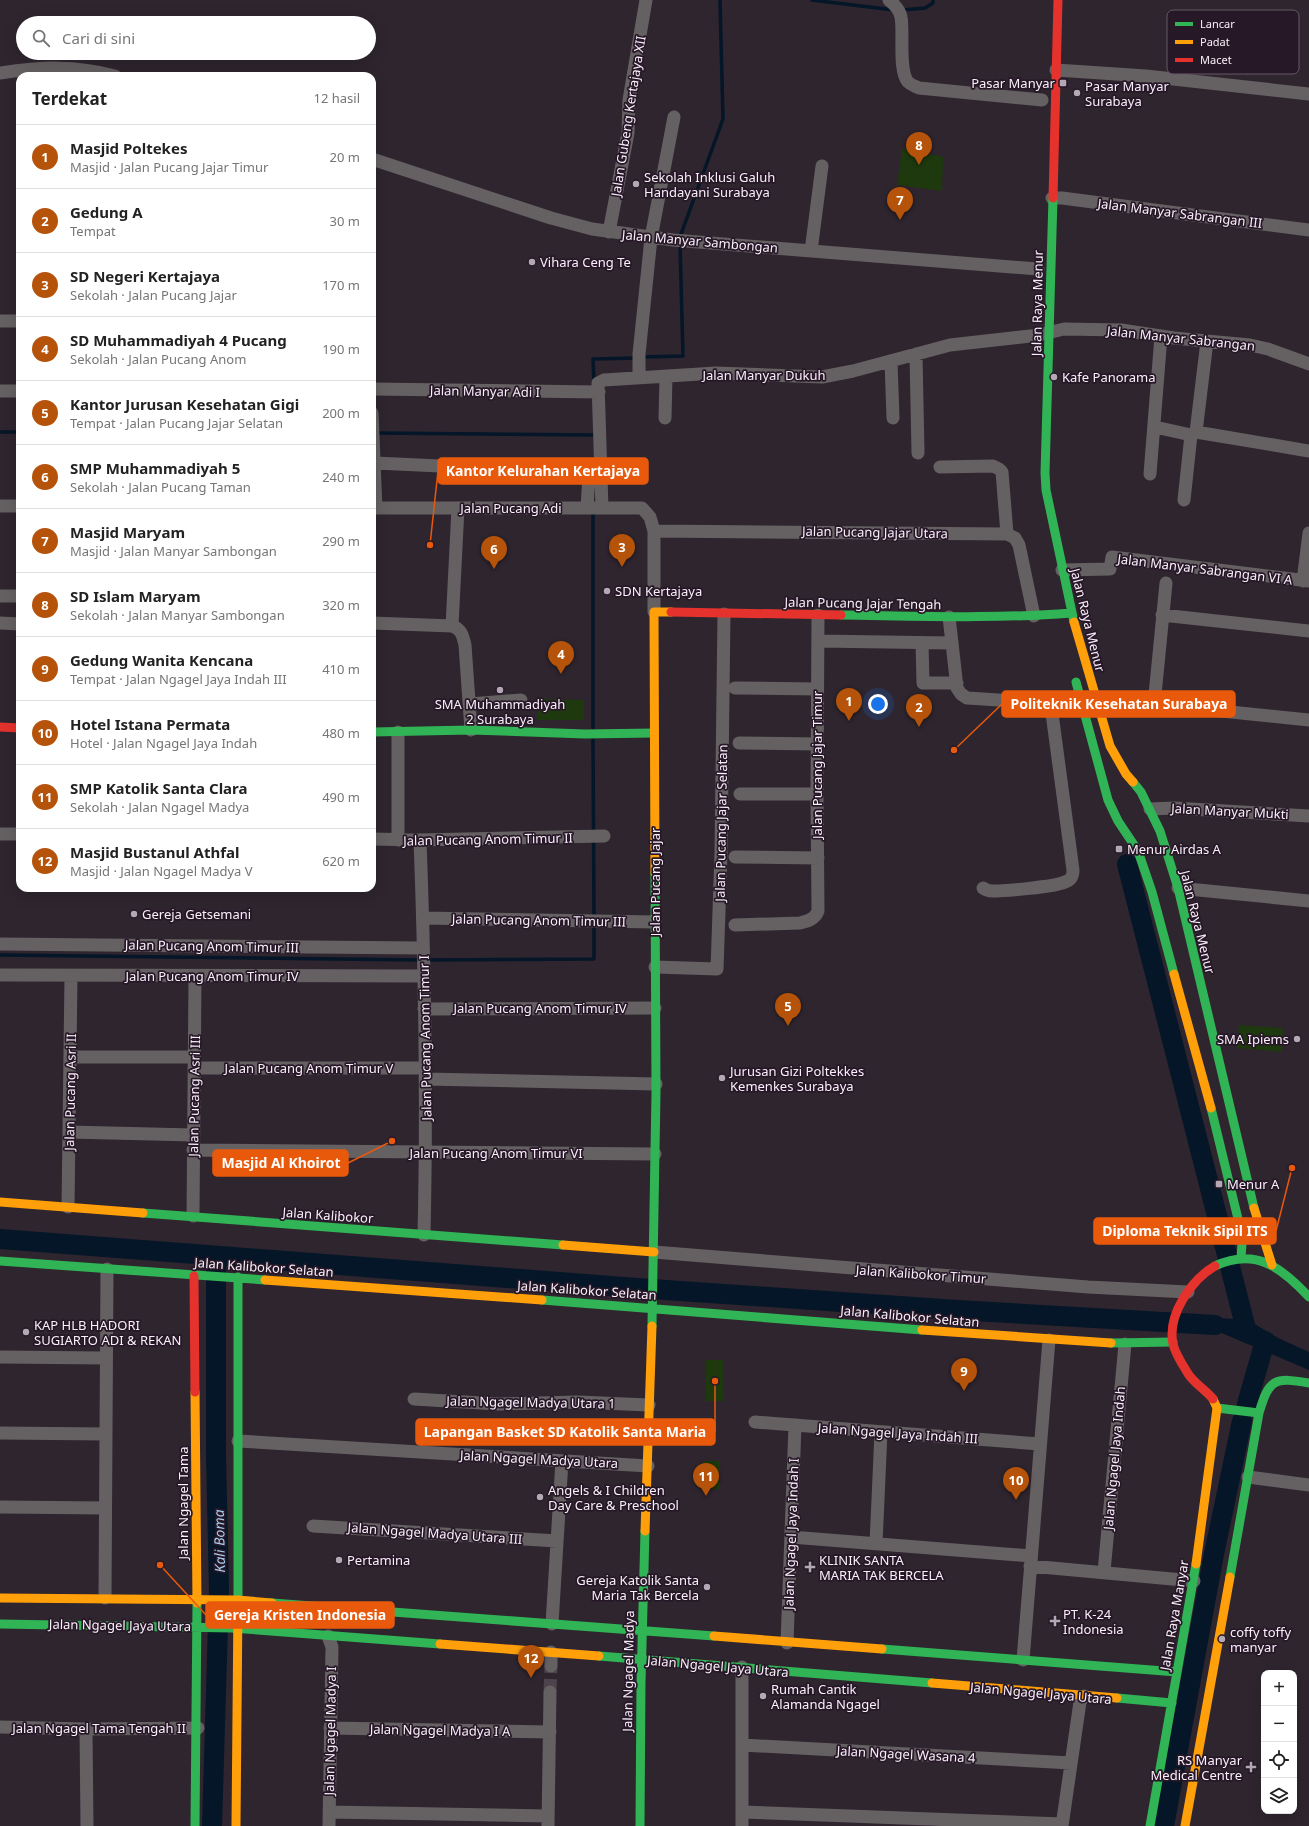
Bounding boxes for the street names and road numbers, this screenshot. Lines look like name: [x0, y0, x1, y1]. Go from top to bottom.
street label: Jalan Gubeng Kertajaya XII: [606, 34, 650, 200]
street label: Jalan Manyar Sabrangan III: [1095, 194, 1263, 232]
street label: Jalan Manyar Sambongan: [619, 225, 779, 257]
street label: Jalan Raya Menur: [1027, 249, 1047, 358]
street label: Jalan Manyar Sabrangan: [1104, 321, 1256, 355]
street label: Jalan Manyar Dukuh: [700, 366, 826, 384]
street label: Jalan Manyar Adi I: [428, 381, 540, 401]
street label: Jalan Pucang Adi: [458, 499, 562, 517]
street label: Jalan Pucang Jajar Utara: [800, 522, 948, 542]
street label: Jalan Manyar Sabrangan VI A: [1114, 549, 1294, 589]
street label: Jalan Raya Menur: [1066, 564, 1110, 674]
street label: Jalan Pucang Jajar Tengah: [782, 593, 942, 613]
street label: Jalan Pucang Jajar Timur: [808, 690, 826, 841]
street label: Jalan Pucang Jajar Selatan: [711, 744, 731, 904]
street label: Jalan Manyar Mukti: [1169, 799, 1289, 823]
street label: Jalan Pucang Jajar: [646, 827, 664, 938]
street label: Jalan Pucang Anom Timur II: [401, 829, 573, 850]
street label: Jalan Raya Menur: [1176, 866, 1220, 976]
street label: Jalan Pucang Anom Timur III: [450, 909, 626, 931]
street label: Jalan Pucang Anom Timur III: [123, 935, 299, 957]
street label: Jalan Pucang Anom Timur I: [415, 955, 435, 1123]
street label: Jalan Pucang Anom Timur IV: [123, 967, 299, 985]
street label: Jalan Pucang Anom Timur IV: [451, 999, 627, 1017]
street label: Jalan Pucang Asri II: [60, 1033, 80, 1153]
street label: Jalan Pucang Asri III: [184, 1035, 204, 1159]
street label: Jalan Pucang Anom Timur V: [223, 1059, 394, 1077]
street label: Jalan Pucang Anom Timur VI: [407, 1144, 583, 1162]
street label: Jalan Kalibokor: [280, 1203, 375, 1227]
street label: Jalan Kalibokor Selatan: [192, 1253, 334, 1281]
street label: Jalan Kalibokor Timur: [853, 1260, 987, 1288]
street label: Jalan Kalibokor Selatan: [515, 1276, 657, 1304]
street label: Jalan Kalibokor Selatan: [838, 1301, 980, 1331]
street label: Jalan Ngagel Jaya Indah: [1099, 1385, 1129, 1533]
street label: Jalan Ngagel Madya Utara 1: [444, 1391, 616, 1412]
street label: Jalan Ngagel Jaya Indah III: [815, 1418, 979, 1448]
street label: Jalan Ngagel Tama: [174, 1446, 192, 1562]
street label: Jalan Ngagel Madya Utara: [457, 1446, 619, 1472]
street label: Jalan Ngagel Jaya Indah I: [779, 1458, 803, 1612]
street label: Jalan Ngagel Madya Utara III: [345, 1518, 523, 1548]
street label: Jalan Raya Manyar: [1155, 1558, 1193, 1674]
street label: Jalan Ngagel Madya: [618, 1610, 638, 1734]
street label: Jalan Ngagel Jaya Utara: [47, 1615, 191, 1635]
street label: Jalan Ngagel Jaya Utara: [644, 1651, 790, 1681]
street label: Jalan Ngagel Madya I: [320, 1666, 340, 1798]
street label: Jalan Ngagel Jaya Utara: [967, 1678, 1113, 1708]
street label: Jalan Ngagel Tama Tengah II: [10, 1719, 186, 1737]
street label: Jalan Ngagel Madya I A: [368, 1720, 511, 1740]
street label: Jalan Ngagel Wasana 4: [834, 1741, 976, 1767]

